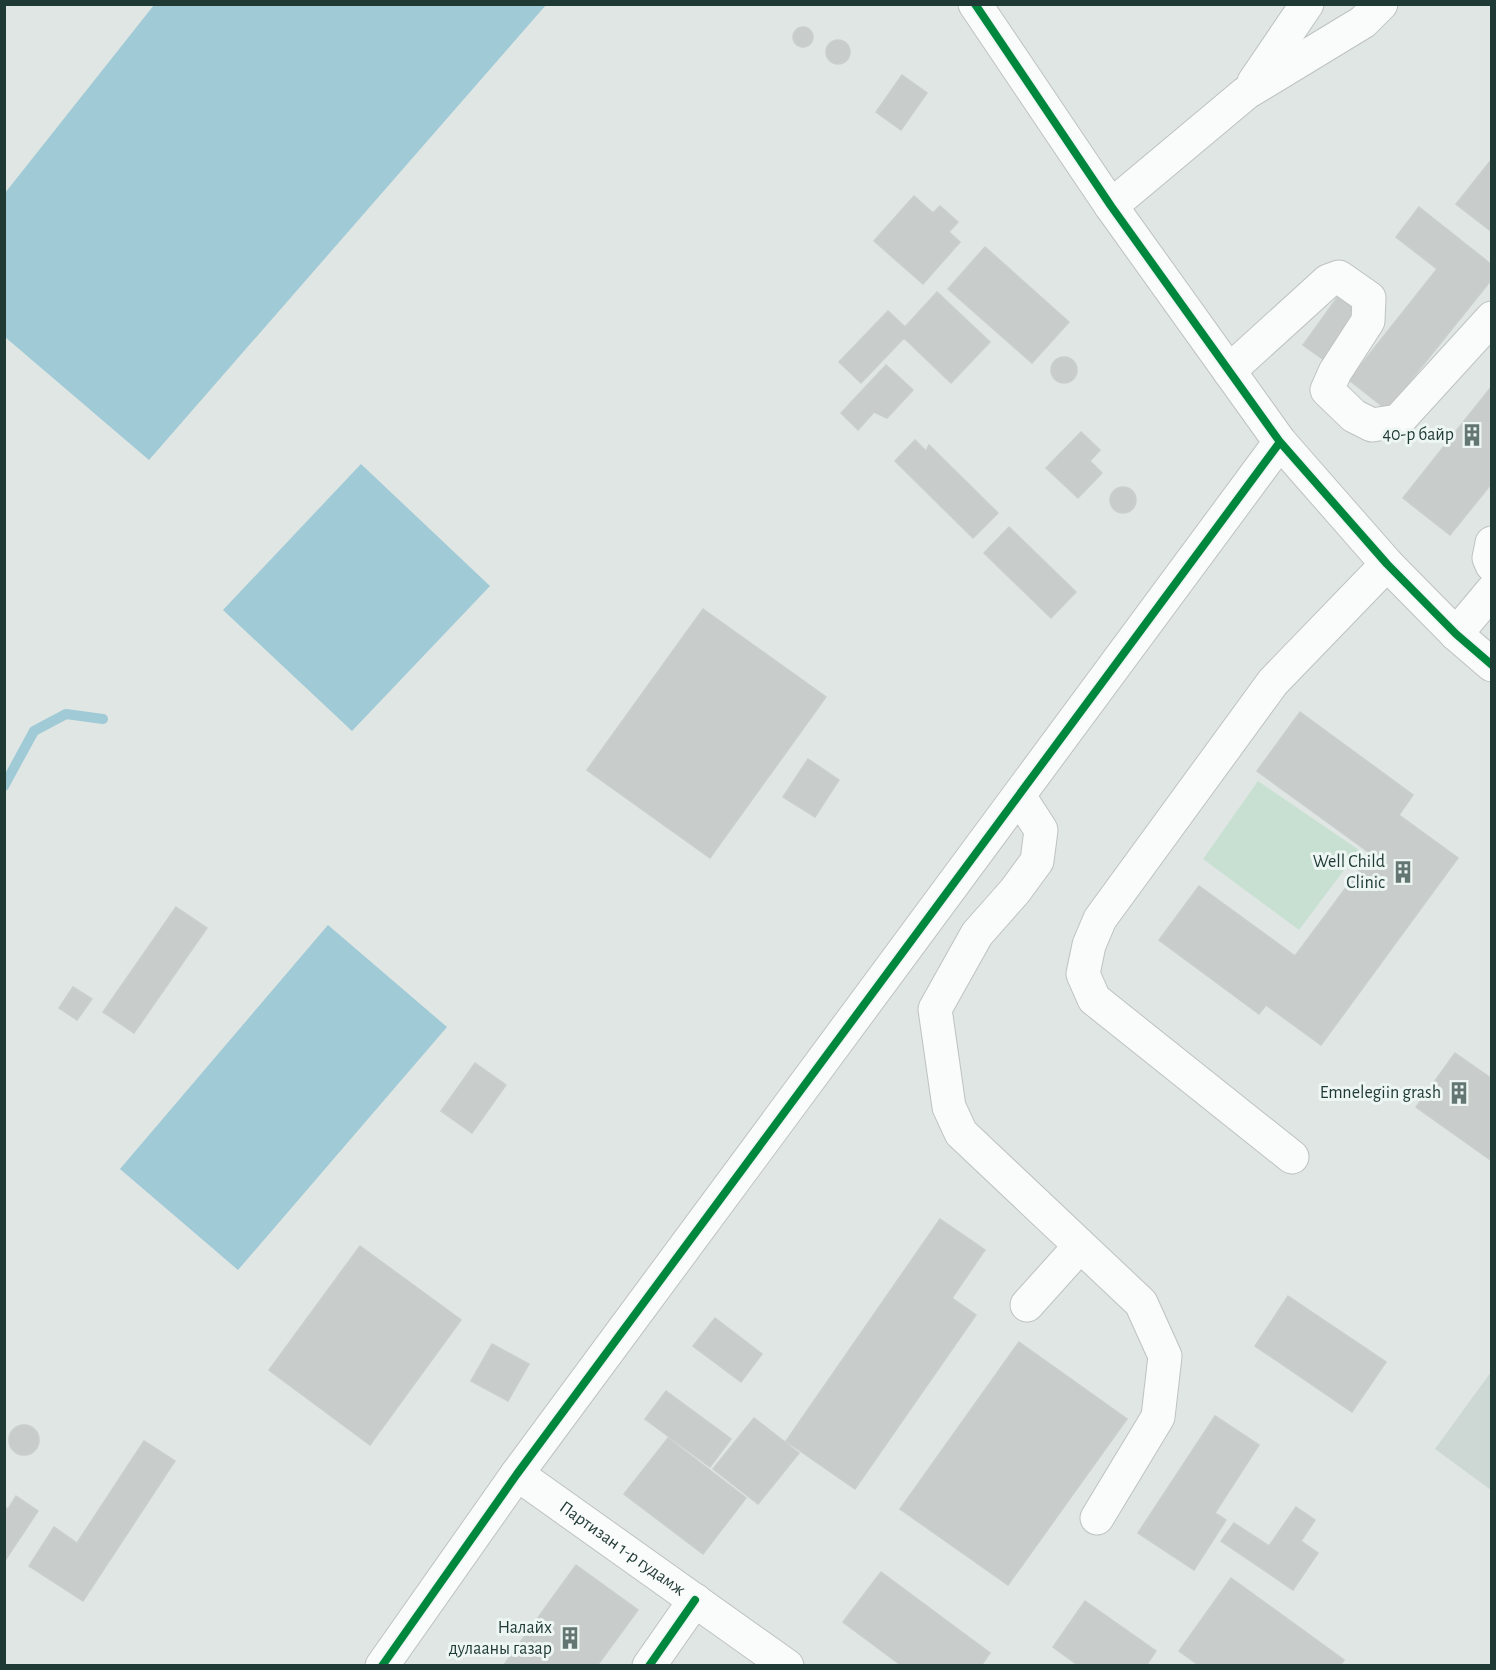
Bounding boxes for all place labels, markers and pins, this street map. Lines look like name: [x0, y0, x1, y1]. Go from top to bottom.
building icon: 40-р байр: [1459, 422, 1485, 448]
place label: 40-р байр: [1382, 425, 1454, 444]
place label: Well Child Clinic: [1313, 853, 1385, 892]
building icon: Well Child Clinic: [1390, 859, 1416, 885]
building icon: Emnelegiin grash: [1446, 1080, 1472, 1106]
place label: Emnelegiin grash: [1320, 1084, 1441, 1102]
place label: Налайх дулааны газар: [449, 1619, 552, 1658]
building icon: Налайх дулааны газар: [557, 1625, 583, 1651]

